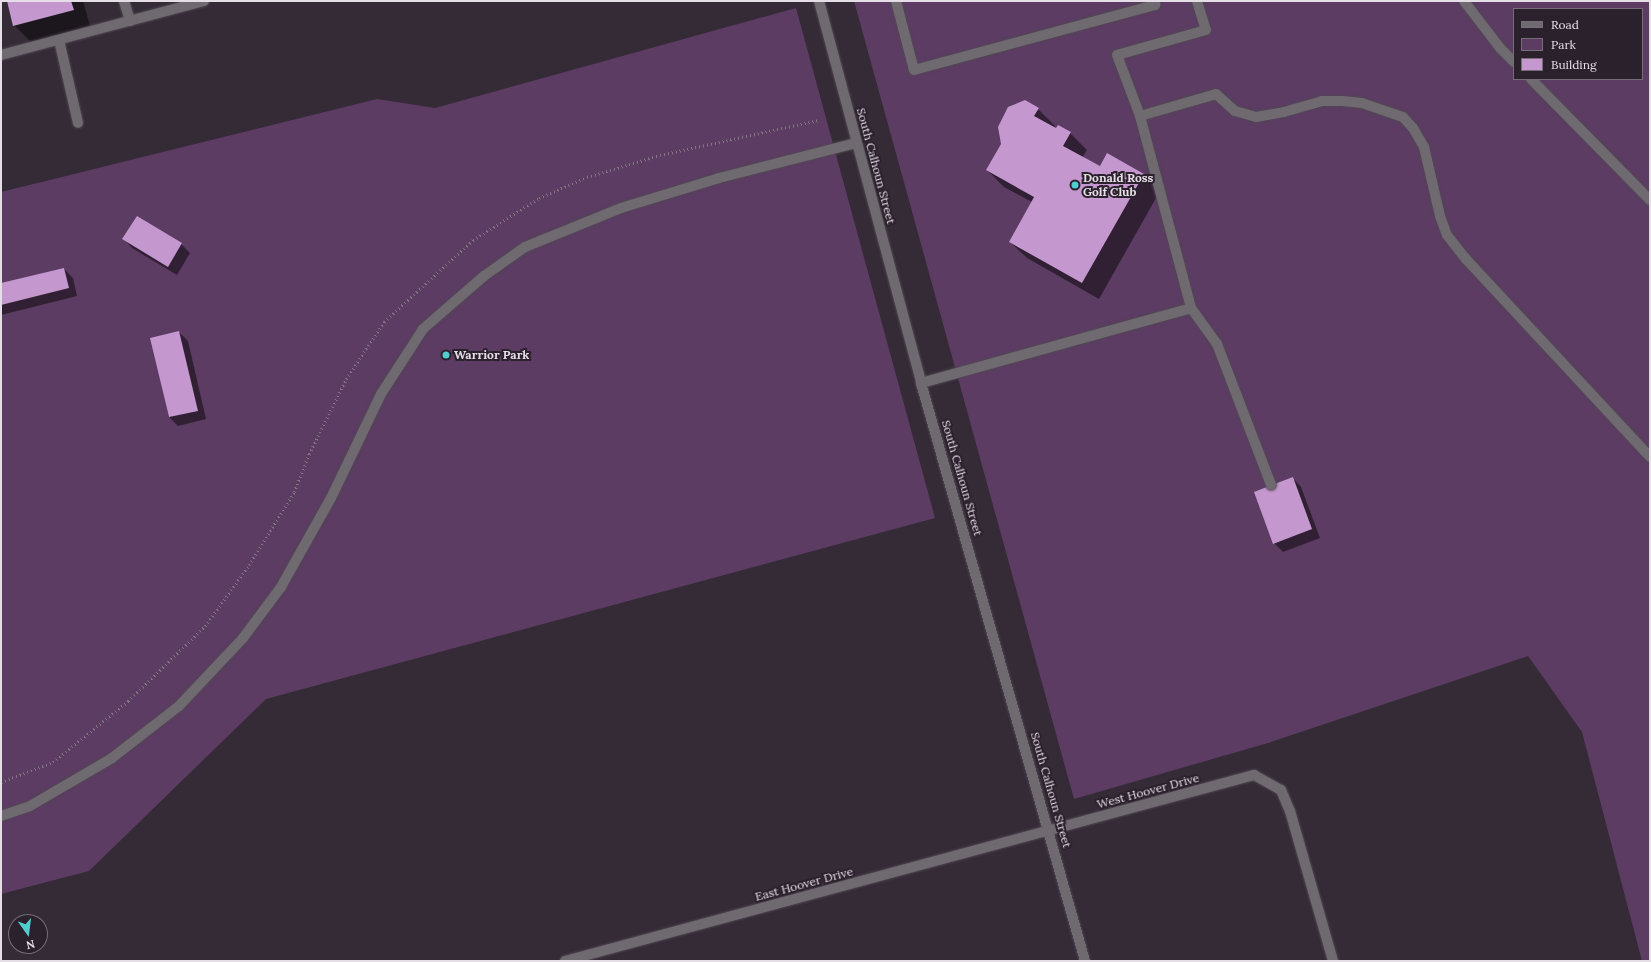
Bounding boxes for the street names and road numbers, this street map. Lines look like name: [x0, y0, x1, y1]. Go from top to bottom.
street label: South Calhoun Street: [854, 106, 898, 226]
street label: South Calhoun Street: [939, 419, 985, 537]
street label: South Calhoun Street: [1028, 731, 1074, 849]
street label: West Hoover Drive: [1095, 770, 1201, 812]
street label: East Hoover Drive: [753, 864, 855, 904]

